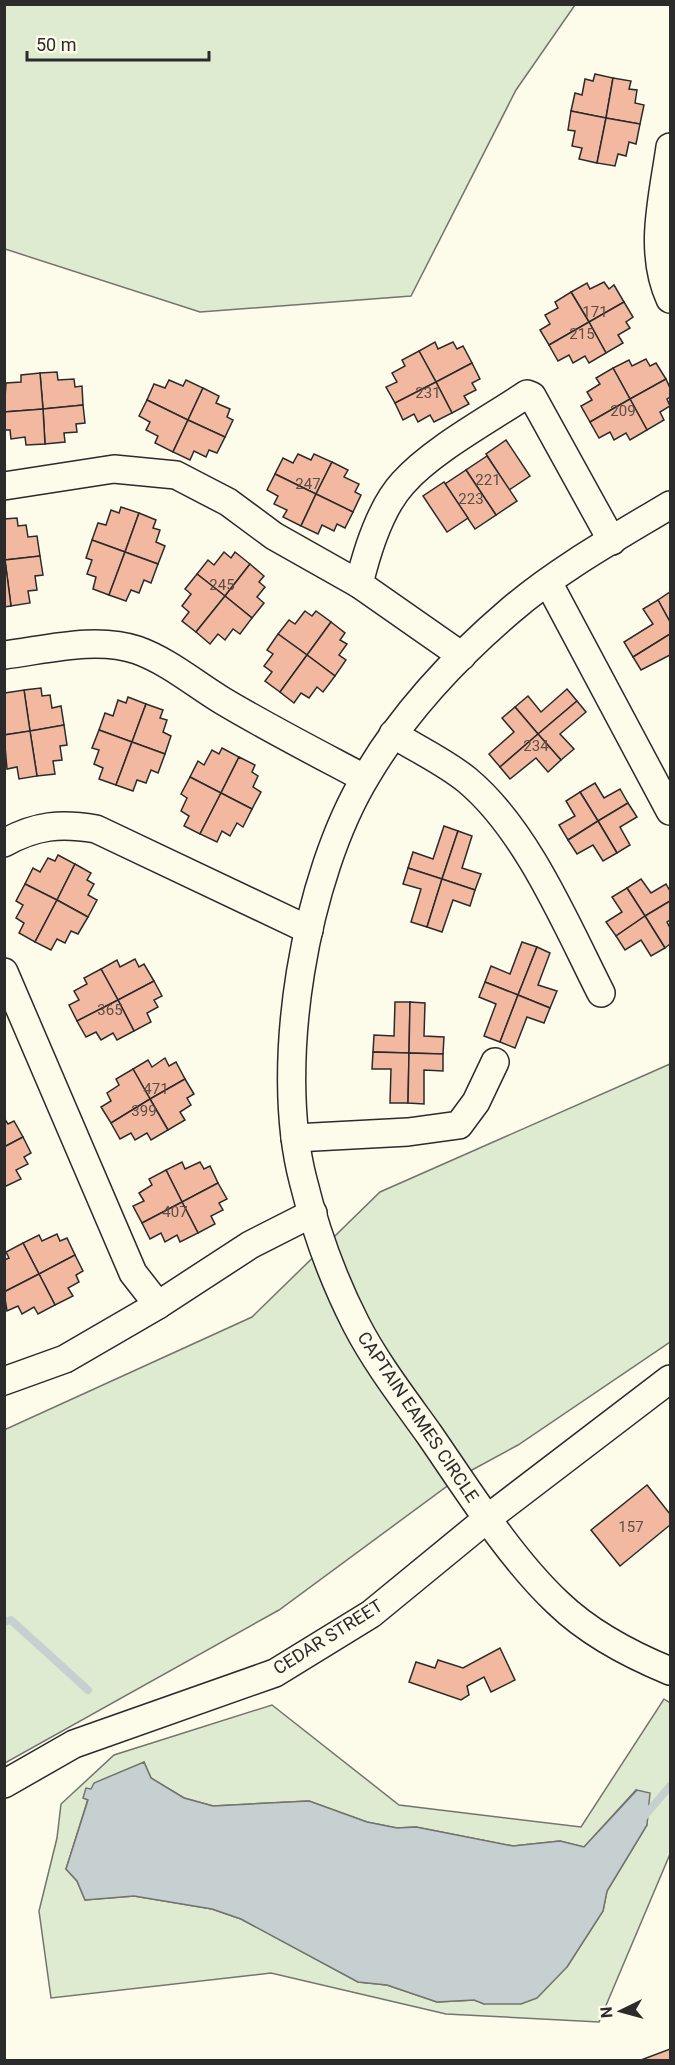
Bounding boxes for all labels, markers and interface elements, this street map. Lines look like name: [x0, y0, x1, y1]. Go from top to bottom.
scale bar: [27, 24, 208, 62]
text: 50 m: [36, 34, 76, 55]
house number: 171: [582, 303, 608, 321]
house number: 215: [569, 325, 595, 343]
house number: 231: [415, 384, 441, 402]
house number: 209: [610, 402, 636, 420]
house number: 221: [475, 471, 501, 489]
house number: 247: [295, 475, 321, 493]
house number: 223: [458, 490, 484, 508]
house number: 245: [209, 576, 235, 594]
house number: 234: [523, 737, 549, 755]
house number: 365: [97, 1001, 123, 1019]
house number: 471: [143, 1080, 169, 1098]
house number: 399: [131, 1102, 157, 1120]
house number: 407: [162, 1203, 188, 1221]
street label: CAPTAIN EAMES CIRCLE: [353, 1327, 483, 1506]
house number: 157: [618, 1518, 644, 1536]
street label: CEDAR STREET: [269, 1594, 386, 1679]
north arrow: [591, 1981, 651, 2041]
text: N: [597, 2006, 617, 2019]

